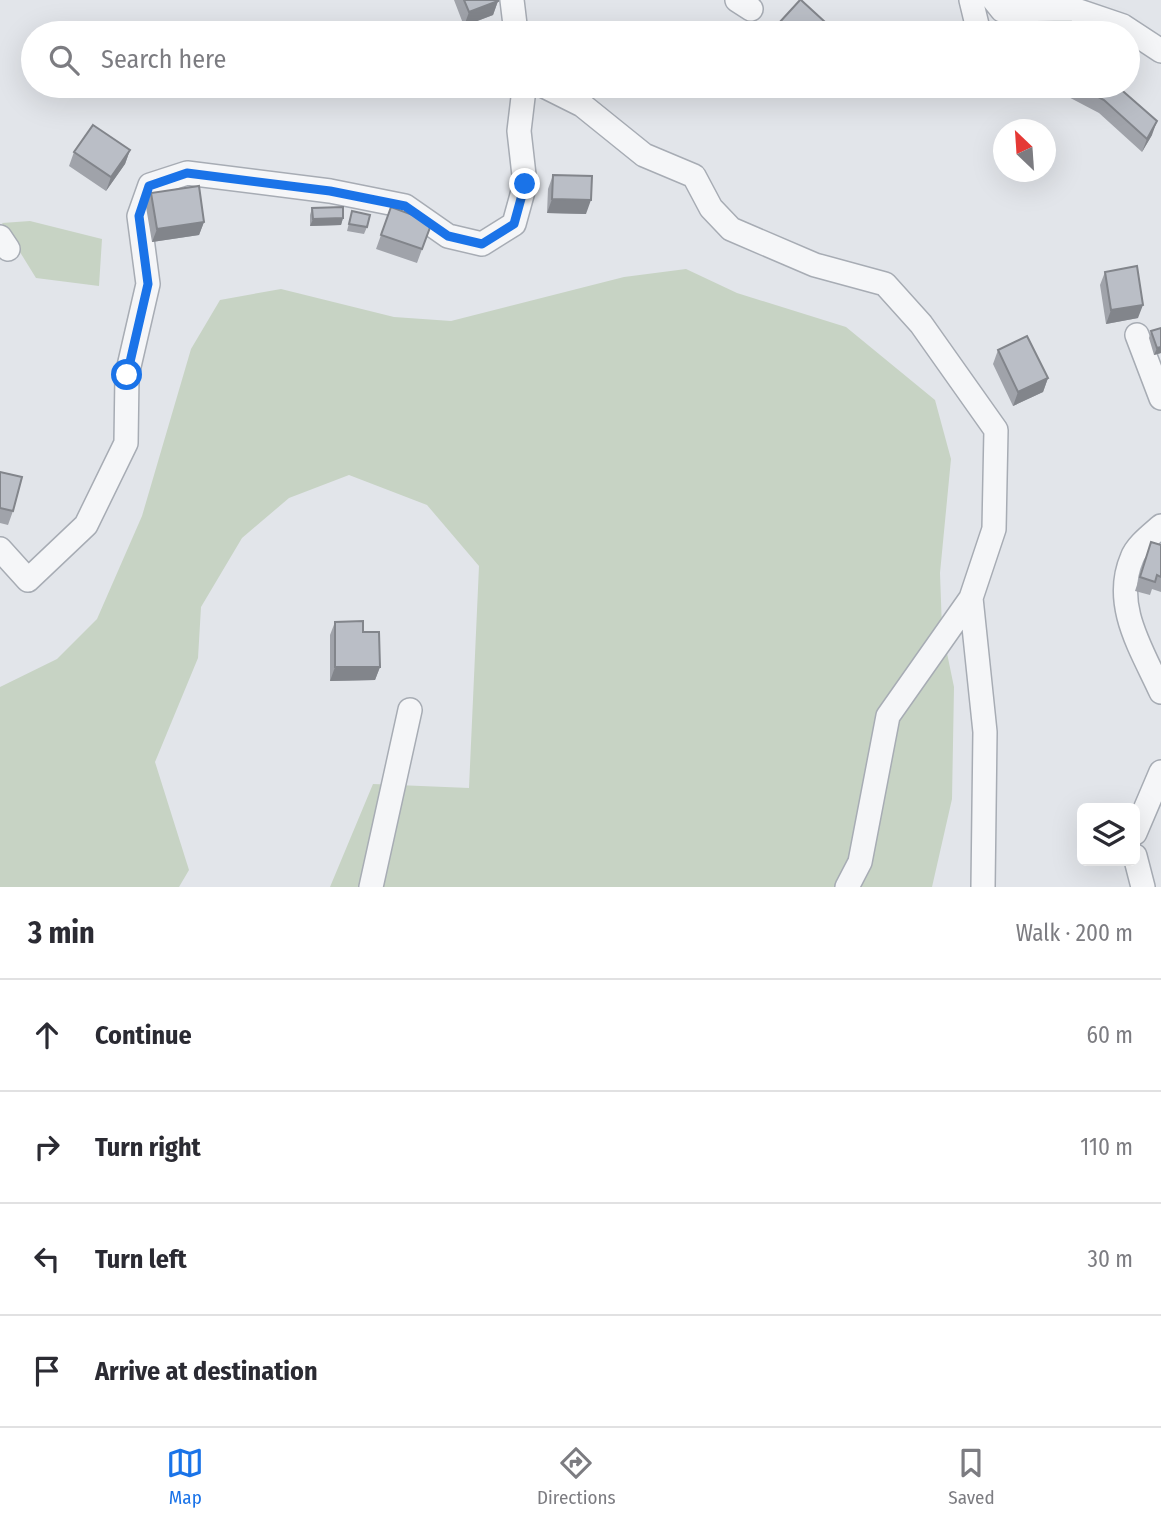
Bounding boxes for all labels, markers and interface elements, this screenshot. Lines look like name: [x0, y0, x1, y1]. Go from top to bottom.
search box: [21, 21, 1140, 98]
icon: search: [45, 41, 83, 79]
text: Search here: [101, 44, 226, 75]
north arrow: [993, 119, 1056, 182]
route end: [509, 168, 540, 199]
route start: [111, 359, 142, 390]
map controls: [1077, 803, 1140, 866]
button: layers: [1077, 803, 1140, 866]
text: 3 min: [28, 915, 95, 951]
text: Walk · 200 m: [1016, 919, 1133, 947]
icon: ahead: [28, 1016, 66, 1054]
text: Continue: [95, 1020, 192, 1051]
text: 60 m: [1087, 1021, 1133, 1049]
icon: right: [28, 1128, 66, 1166]
text: Turn right: [95, 1132, 201, 1163]
text: 110 m: [1080, 1133, 1133, 1161]
icon: left: [28, 1240, 66, 1278]
text: Turn left: [95, 1244, 187, 1275]
text: 30 m: [1088, 1245, 1133, 1273]
icon: arrive: [28, 1352, 66, 1390]
text: Arrive at destination: [95, 1356, 318, 1387]
tab: Map: [166, 1444, 204, 1509]
tab: Directions: [537, 1444, 616, 1509]
tab: Saved: [948, 1444, 995, 1509]

